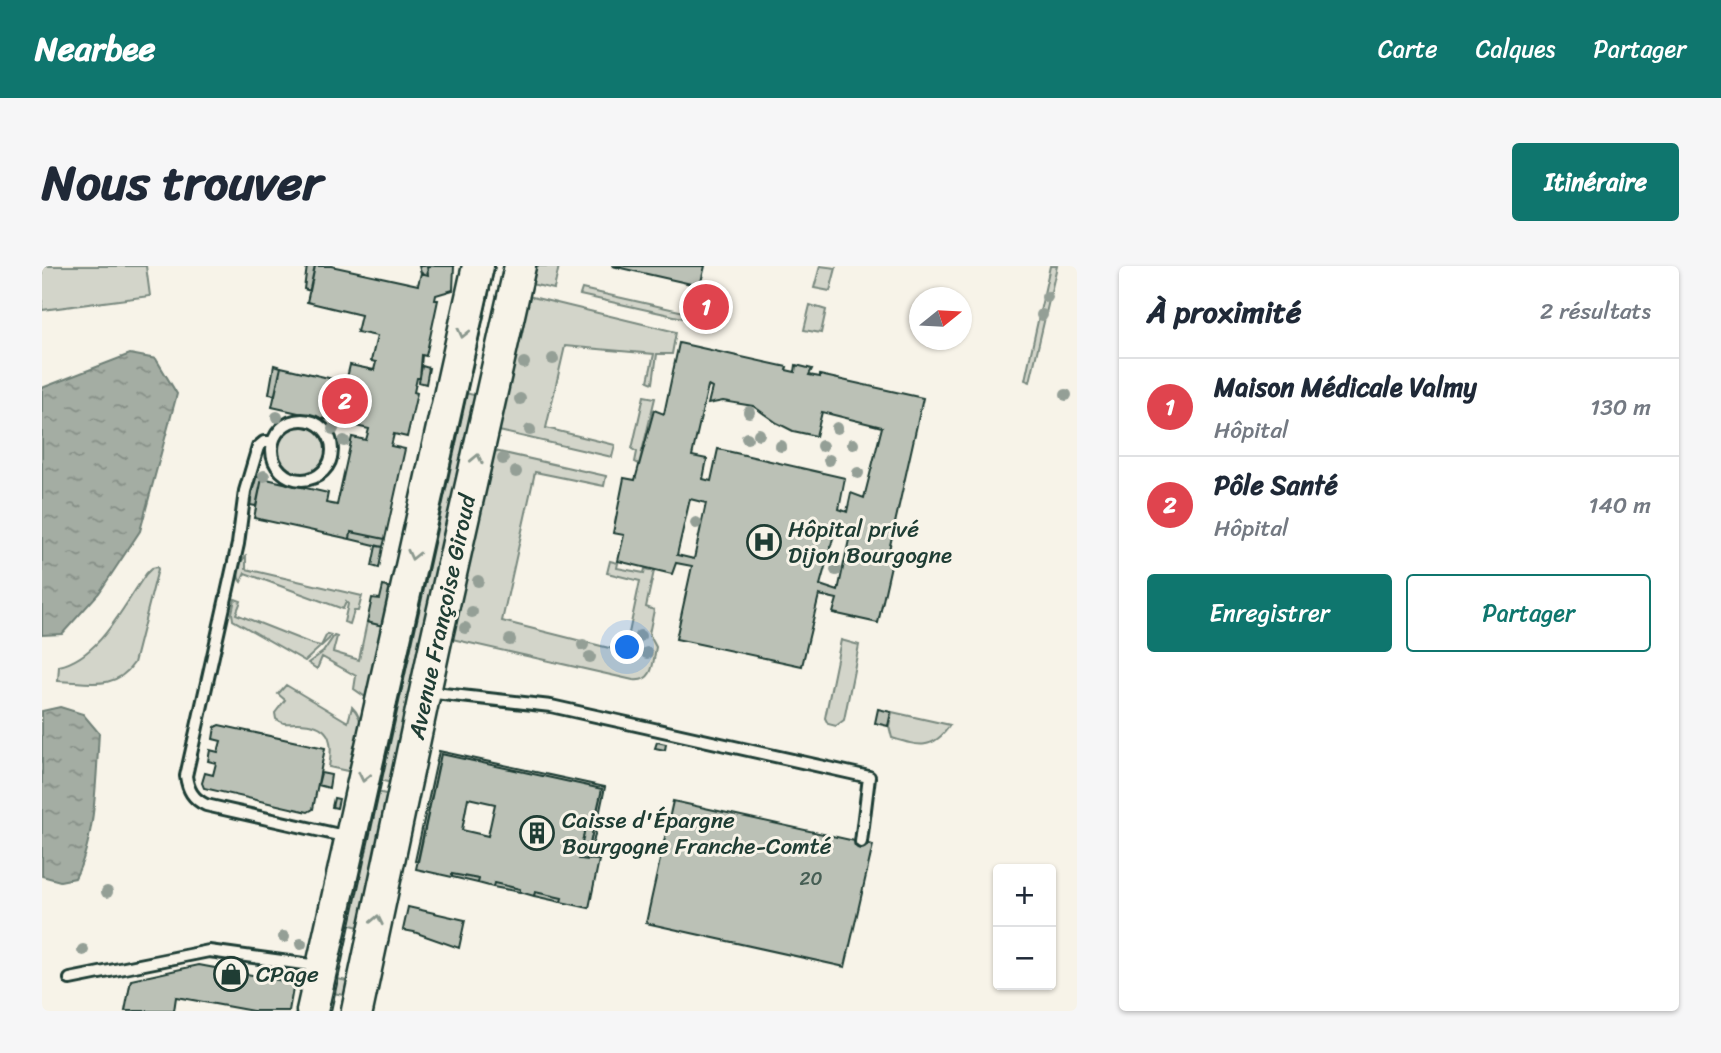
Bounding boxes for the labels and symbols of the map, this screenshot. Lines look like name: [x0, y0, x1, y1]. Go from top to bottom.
pin: 1: [683, 281, 729, 333]
north arrow: [909, 287, 972, 350]
one-way arrow: [457, 327, 471, 339]
pin: 2: [322, 375, 368, 427]
one-way arrow: [468, 453, 483, 465]
street label: Avenue Françoise Giroud: [396, 489, 488, 744]
place label: Hôpital privé Dijon Bourgogne: [788, 509, 952, 576]
hospital icon: Hôpital privé Dijon Bourgogne: [745, 523, 783, 561]
one-way arrow: [407, 549, 422, 561]
your location: [610, 630, 644, 664]
one-way arrow: [358, 771, 372, 783]
place label: Caisse d'Épargne Bourgogne Franche-Comté: [562, 800, 832, 867]
building icon: Caisse d'Épargne Bourgogne Franche-Comté: [518, 814, 556, 852]
house number: 20: [800, 862, 822, 895]
one-way arrow: [368, 914, 383, 926]
place label: CPage: [256, 954, 319, 995]
shop icon: CPage: [212, 955, 250, 993]

